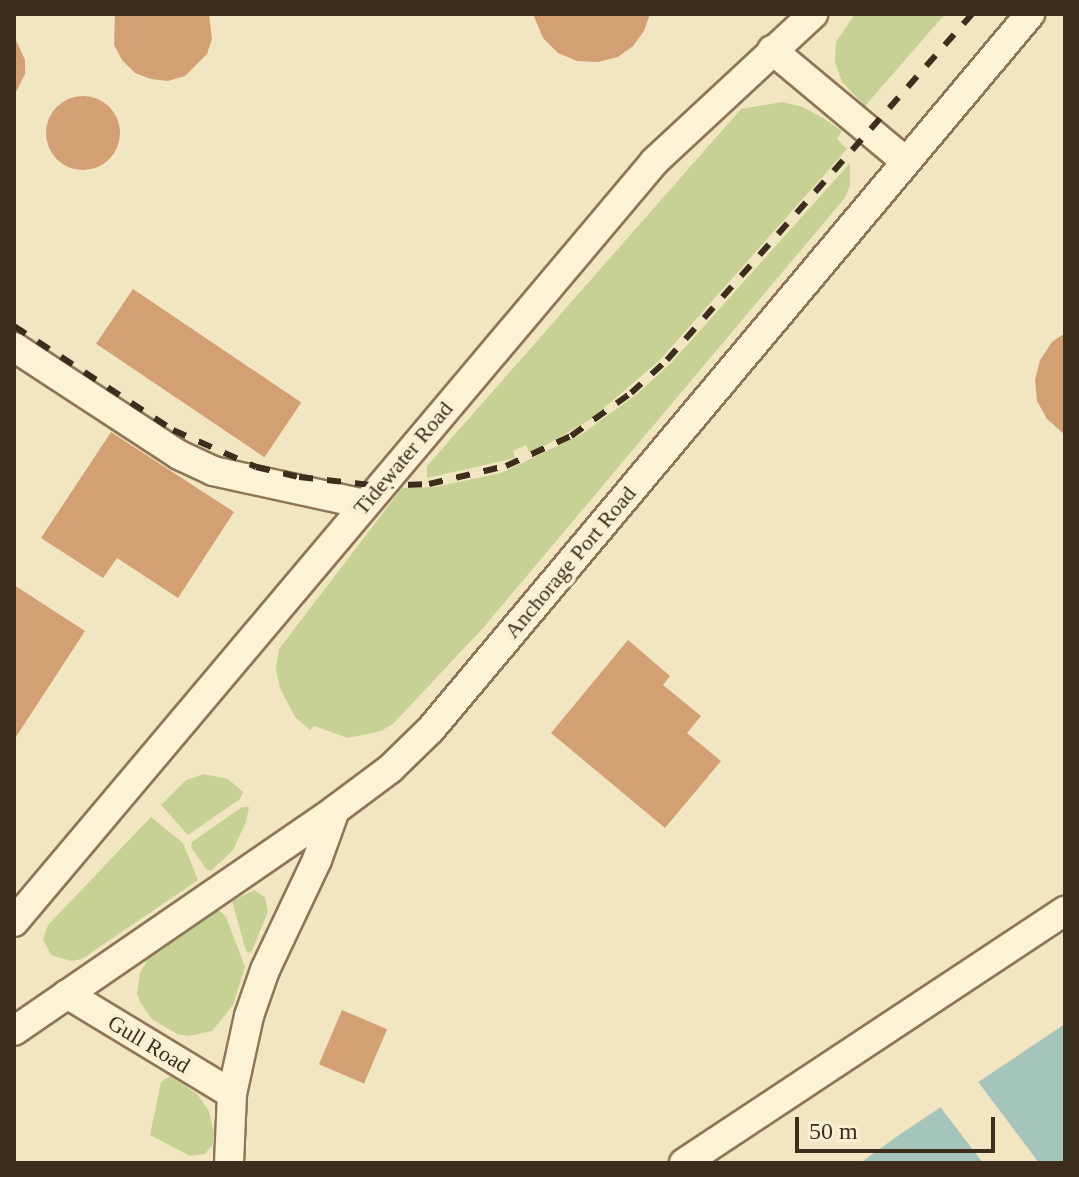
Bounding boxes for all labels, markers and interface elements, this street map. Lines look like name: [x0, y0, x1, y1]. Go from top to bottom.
street label: Tidewater Road: [348, 396, 458, 520]
street label: Anchorage Port Road: [499, 481, 641, 643]
street label: Gull Road: [103, 1009, 195, 1079]
scale bar: [799, 1101, 999, 1151]
text: 50 m: [809, 1118, 858, 1144]

